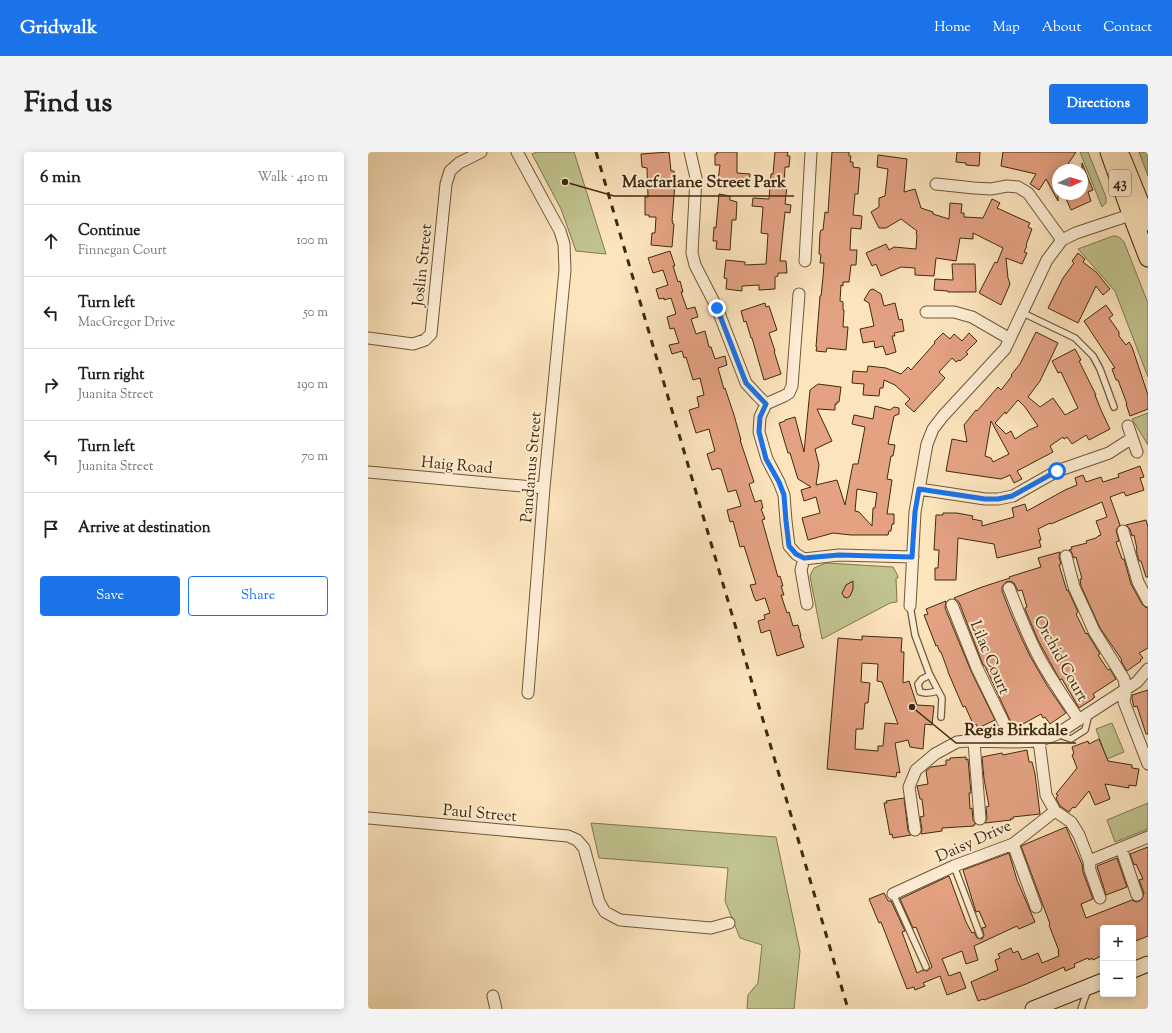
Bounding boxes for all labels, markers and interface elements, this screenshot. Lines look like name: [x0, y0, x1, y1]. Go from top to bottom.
text: Gridwalk: [20, 15, 97, 42]
text: Home: [934, 18, 971, 38]
text: Map: [993, 18, 1020, 38]
text: About: [1042, 18, 1081, 38]
text: Contact: [1103, 18, 1152, 38]
text: Find us: [24, 84, 112, 124]
button: Directions: [1049, 84, 1148, 124]
north arrow: [1052, 164, 1088, 200]
text: 6 min: [40, 166, 81, 190]
callout: Macfarlane Street Park: [614, 167, 794, 196]
text: Walk · 410 m: [257, 169, 328, 187]
road number: 43: [1109, 170, 1131, 196]
text: Macfarlane Street Park: [622, 171, 787, 195]
text: Continue: [78, 221, 140, 242]
street label: Joslin Street: [408, 222, 439, 309]
icon: ahead: [40, 230, 62, 252]
text: 100 m: [296, 232, 328, 250]
text: Finnegan Court: [78, 242, 167, 260]
text: Turn left: [78, 293, 135, 314]
route end: [708, 299, 726, 317]
icon: left: [40, 302, 62, 324]
text: 50 m: [303, 304, 328, 322]
text: MacGregor Drive: [78, 314, 176, 332]
text: Turn right: [78, 365, 144, 386]
icon: right: [40, 374, 62, 396]
text: 190 m: [297, 376, 328, 394]
text: Juanita Street: [78, 386, 153, 404]
street label: Pandanus Street: [516, 410, 549, 524]
text: Turn left: [78, 437, 135, 458]
icon: left: [40, 446, 62, 468]
text: 70 m: [301, 448, 328, 466]
street label: Haig Road: [420, 452, 493, 481]
text: Juanita Street: [78, 458, 153, 476]
route start: [1048, 462, 1066, 480]
icon: arrive: [40, 518, 62, 540]
text: Arrive at destination: [78, 518, 211, 539]
button: Save: [40, 576, 180, 616]
button: Share: [188, 576, 328, 616]
street label: Orchid Court: [1027, 612, 1093, 707]
street label: Lilac Court: [963, 617, 1015, 699]
callout: Regis Birkdale: [956, 714, 1076, 743]
text: Regis Birkdale: [964, 719, 1068, 743]
street label: Paul Street: [442, 800, 518, 829]
street label: Daisy Drive: [932, 815, 1016, 869]
map controls: [1100, 925, 1136, 997]
button: +: [1100, 925, 1136, 961]
button: −: [1100, 961, 1136, 997]

